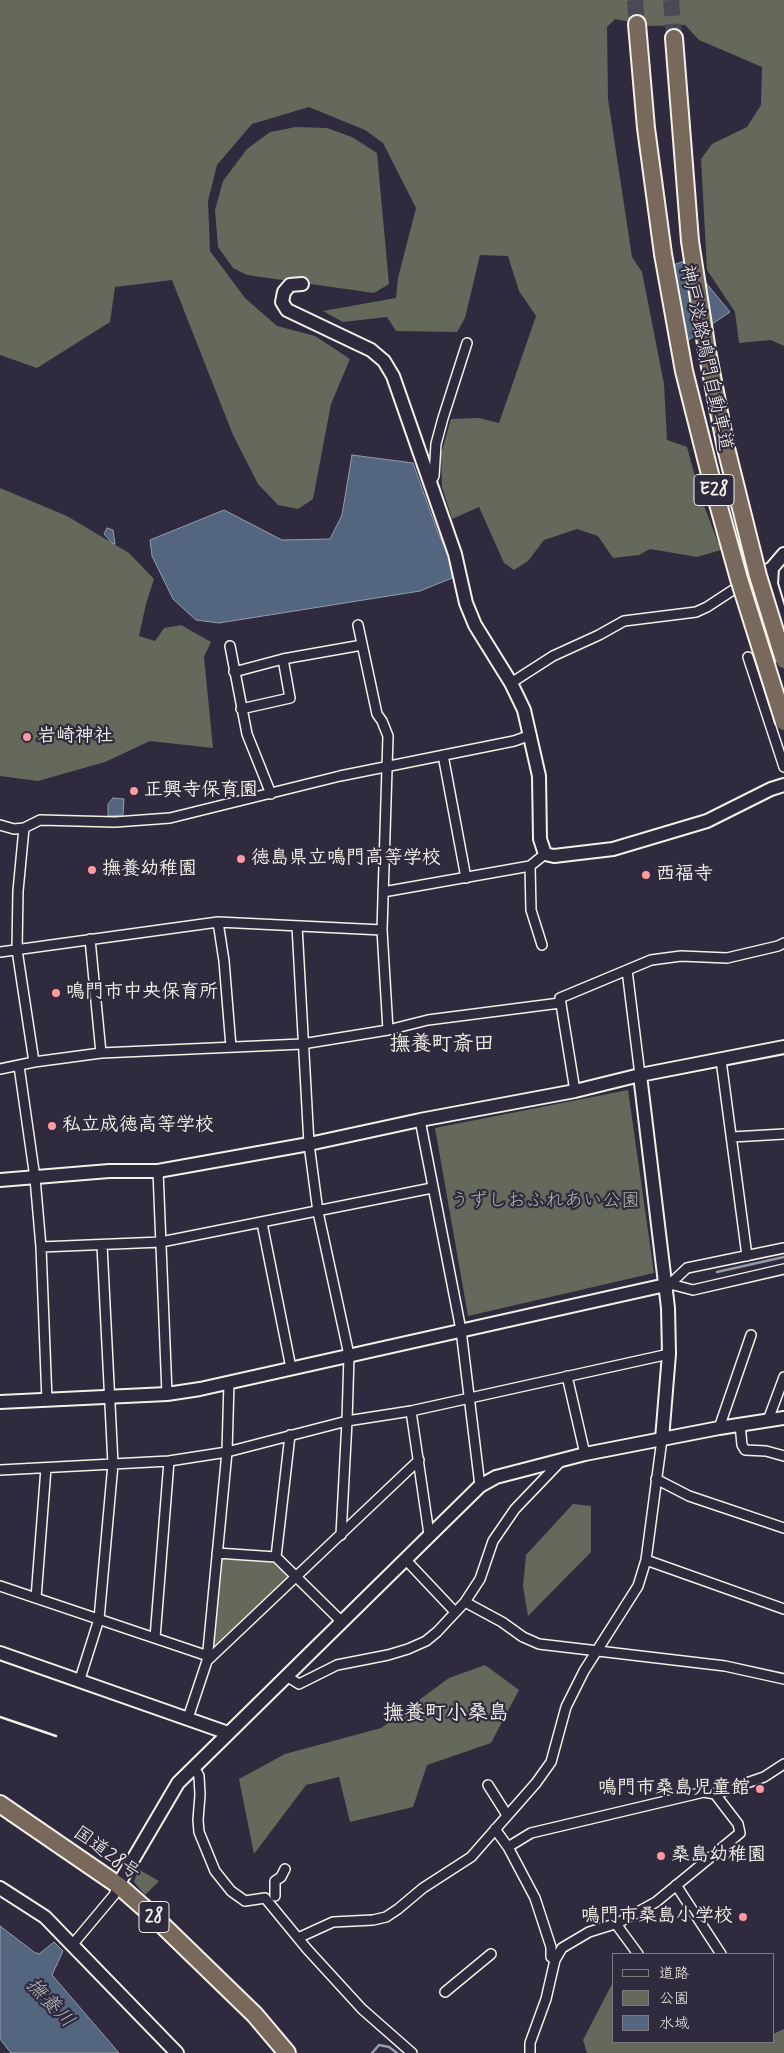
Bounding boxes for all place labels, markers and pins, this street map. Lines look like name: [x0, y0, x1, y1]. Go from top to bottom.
place label: 岩崎神社: [37, 726, 113, 748]
marker: 岩崎神社: [21, 731, 33, 743]
place label: 正興寺保育園: [144, 780, 258, 802]
marker: 正興寺保育園: [128, 785, 140, 797]
place label: 徳島県立鳴門高等学校: [251, 848, 441, 870]
marker: 徳島県立鳴門高等学校: [235, 853, 247, 865]
place label: 撫養幼稚園: [102, 859, 197, 881]
marker: 撫養幼稚園: [86, 864, 98, 876]
place label: 西福寺: [656, 864, 713, 886]
marker: 西福寺: [640, 869, 652, 881]
place label: 鳴門市中央保育所: [66, 982, 218, 1004]
marker: 鳴門市中央保育所: [50, 987, 62, 999]
place label: 私立成徳高等学校: [62, 1115, 214, 1137]
marker: 私立成徳高等学校: [46, 1120, 58, 1132]
place label: 鳴門市桑島児童館: [598, 1778, 750, 1800]
marker: 鳴門市桑島児童館: [754, 1783, 766, 1795]
place label: 桑島幼稚園: [671, 1845, 766, 1867]
marker: 桑島幼稚園: [655, 1850, 667, 1862]
place label: 鳴門市桑島小学校: [581, 1906, 733, 1928]
marker: 鳴門市桑島小学校: [737, 1911, 749, 1923]

